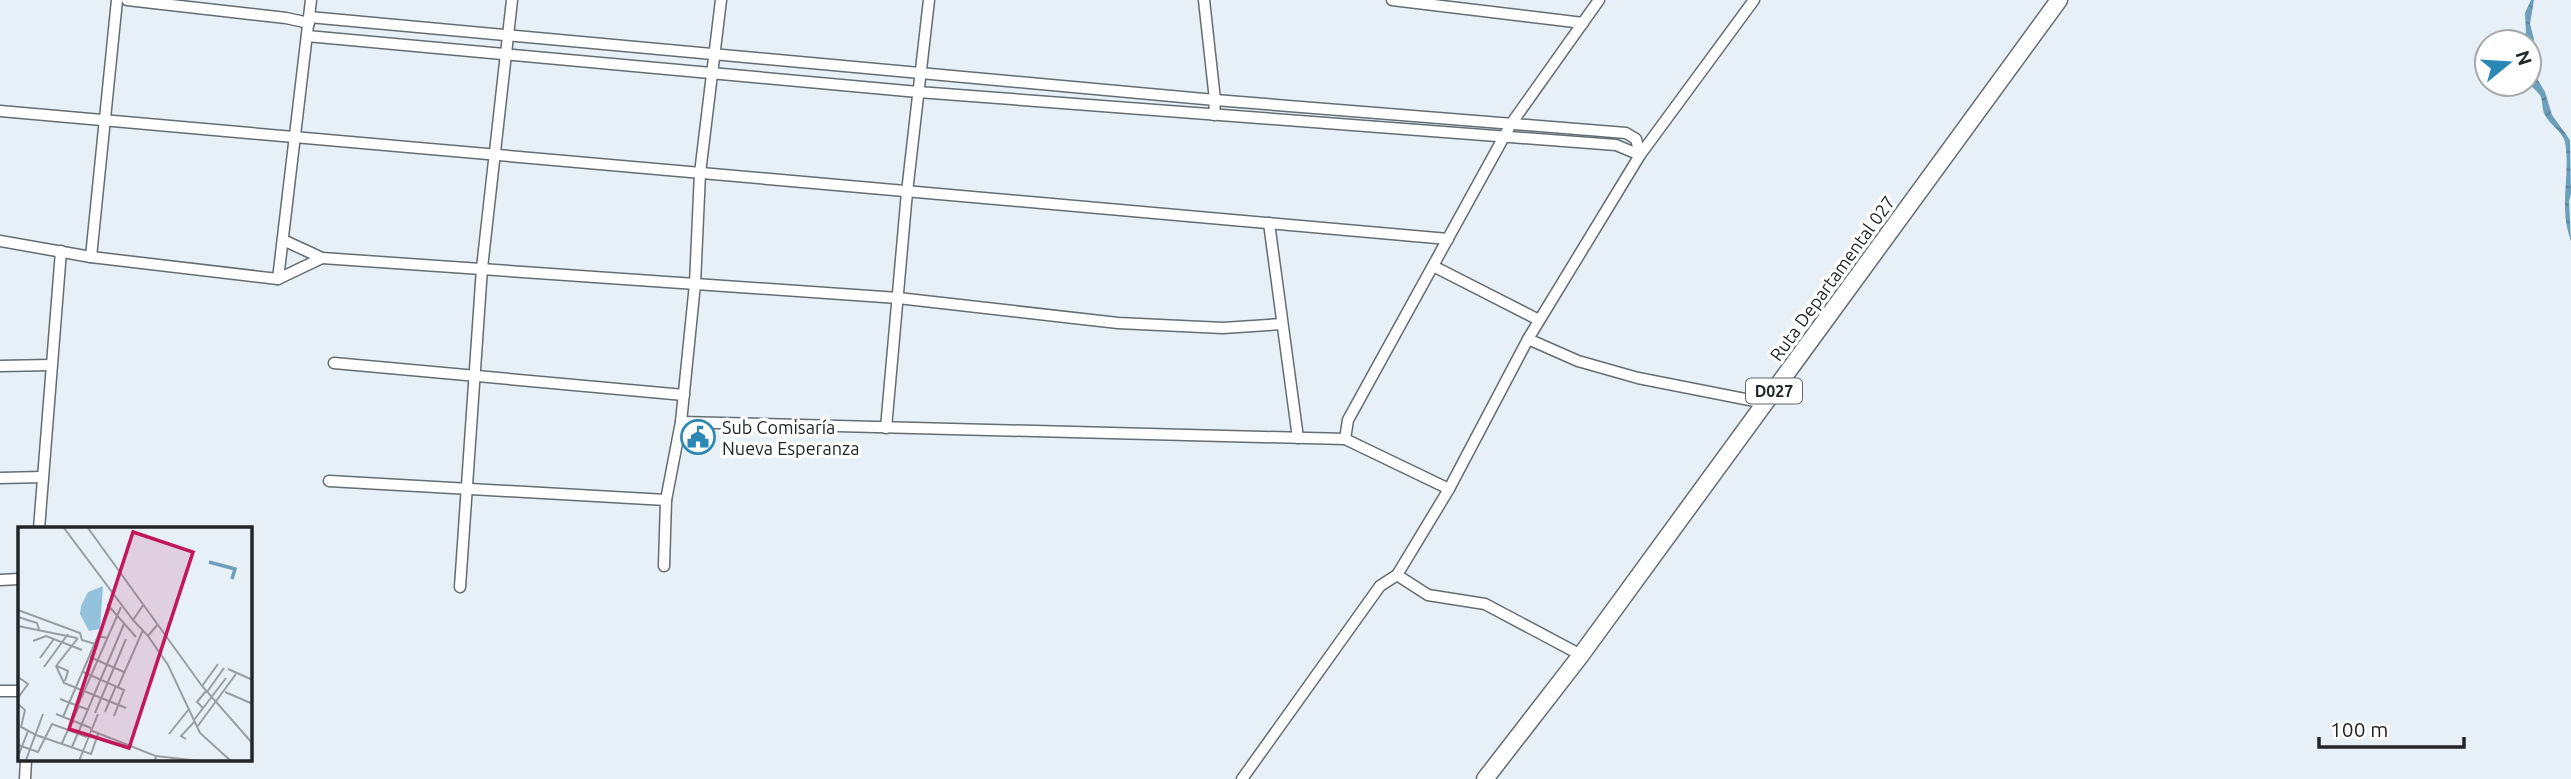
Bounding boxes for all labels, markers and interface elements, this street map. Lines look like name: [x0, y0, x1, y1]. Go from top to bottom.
north arrow: [2473, 28, 2543, 98]
text: N: [2512, 48, 2537, 68]
street label: Ruta Departamental 027: [1765, 192, 1899, 364]
road number: D027: [1746, 378, 1802, 404]
place label: Sub Comisaría Nueva Esperanza: [722, 417, 859, 458]
public building icon: Sub Comisaría Nueva Esperanza: [679, 418, 717, 456]
inset map: [18, 527, 252, 762]
scale bar: [2319, 706, 2464, 750]
text: 100 m: [2330, 717, 2388, 741]

